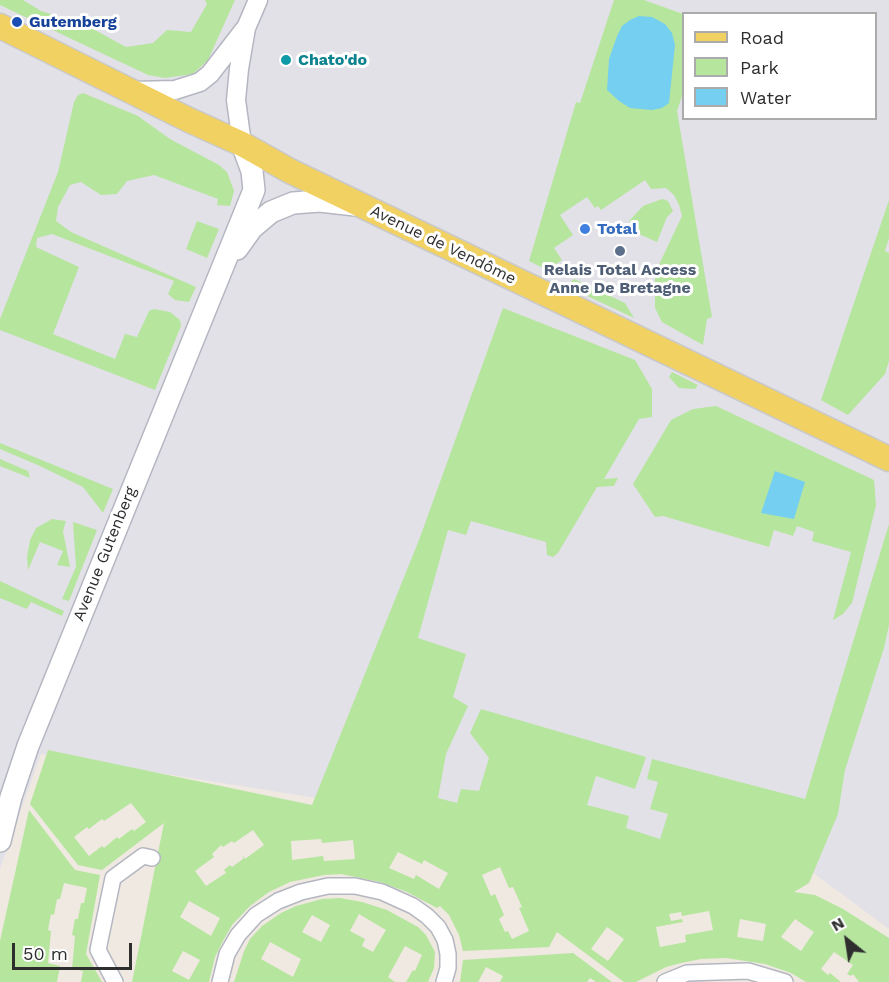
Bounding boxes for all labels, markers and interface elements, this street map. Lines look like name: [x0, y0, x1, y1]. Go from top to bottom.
place label: Gutemberg: [29, 12, 117, 32]
legend: [682, 12, 877, 120]
marker: Gutemberg: [10, 15, 24, 29]
text: Road: [740, 27, 784, 48]
place label: Chato'do: [298, 50, 367, 70]
marker: Chato'do: [279, 53, 293, 67]
text: Park: [740, 57, 779, 78]
text: Water: [740, 87, 792, 108]
street label: Avenue de Vendôme: [367, 201, 519, 289]
place label: Total: [597, 219, 637, 239]
marker: Total: [578, 222, 592, 236]
marker: Relais Total Access Anne De Bretagne: [613, 244, 627, 258]
place label: Relais Total Access Anne De Bretagne: [544, 260, 696, 298]
street label: Avenue Gutenberg: [69, 484, 141, 624]
north arrow: [817, 910, 877, 970]
text: N: [828, 913, 848, 935]
scale bar: [15, 931, 135, 969]
text: 50 m: [23, 943, 68, 964]

